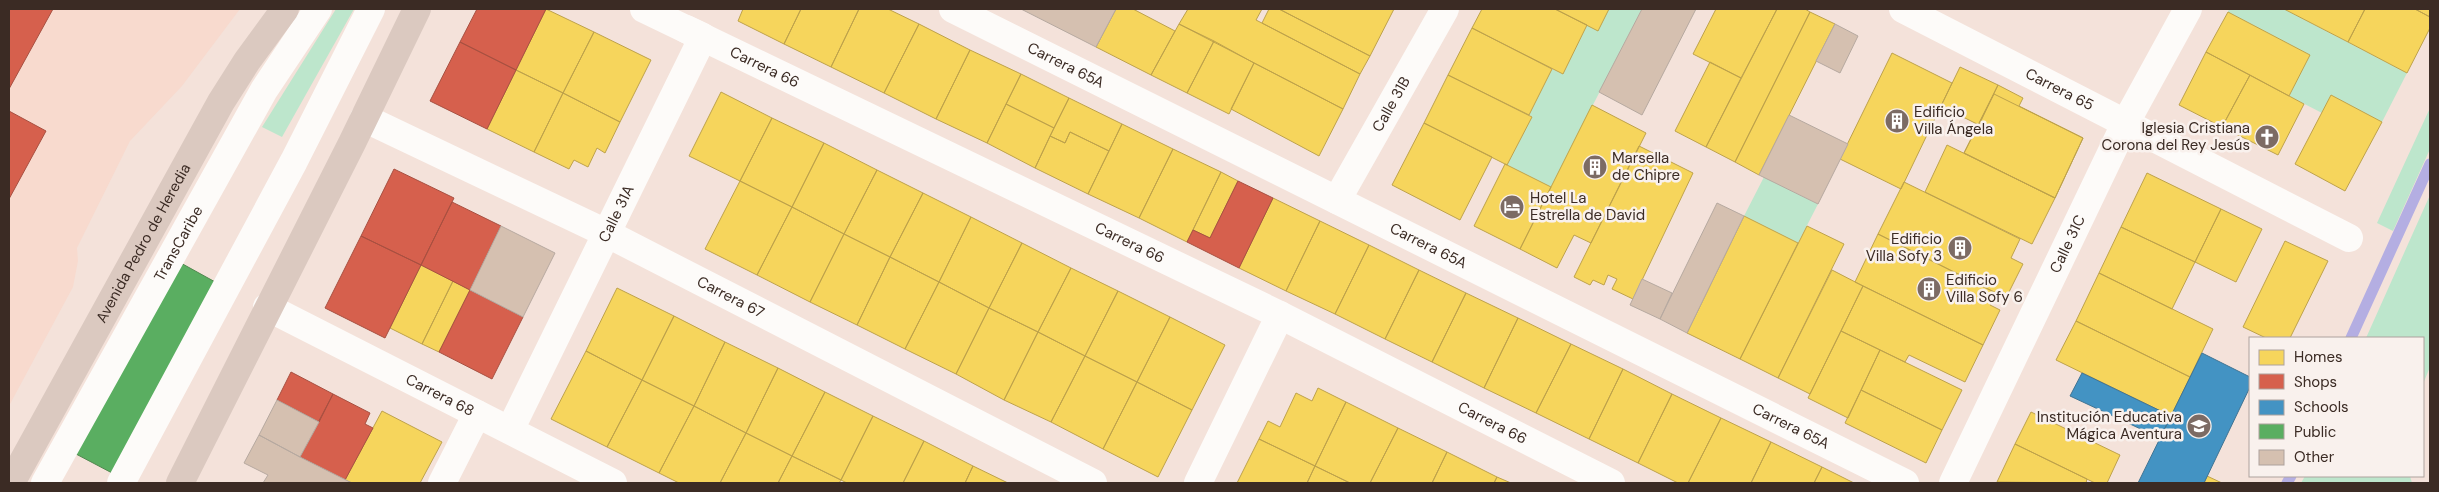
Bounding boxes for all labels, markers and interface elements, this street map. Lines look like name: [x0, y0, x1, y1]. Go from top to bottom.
street label: Carrera 65A: [1024, 38, 1108, 93]
street label: Carrera 66: [727, 42, 803, 92]
street label: Carrera 65: [2022, 64, 2097, 115]
street label: Calle 31B: [1368, 73, 1415, 136]
place label: Edificio Villa Ángela: [1914, 102, 1993, 139]
building icon: Edificio Villa Ángela: [1884, 108, 1910, 134]
place label: Iglesia Cristiana Corona del Rey Jesús: [2101, 118, 2250, 155]
church icon: Iglesia Cristiana Corona del Rey Jesús: [2254, 124, 2280, 150]
place label: Marsella de Chipre: [1612, 148, 1680, 185]
building icon: Marsella de Chipre: [1582, 154, 1608, 180]
street label: Avenida Pedro de Heredia: [91, 160, 195, 326]
street label: Calle 31A: [594, 182, 639, 246]
place label: Hotel La Estrella de David: [1530, 188, 1645, 225]
hotel icon: Hotel La Estrella de David: [1499, 194, 1525, 220]
street label: TransCaribe: [149, 202, 207, 285]
street label: Calle 31C: [2045, 211, 2090, 276]
street label: Carrera 66: [1092, 217, 1168, 268]
street label: Carrera 65A: [1386, 218, 1470, 273]
place label: Edificio Villa Sofy 3: [1866, 229, 1942, 266]
building icon: Edificio Villa Sofy 3: [1947, 235, 1973, 261]
place label: Edificio Villa Sofy 6: [1946, 270, 2023, 307]
street label: Carrera 67: [694, 271, 768, 323]
building icon: Edificio Villa Sofy 6: [1916, 276, 1942, 302]
legend: [2249, 337, 2424, 477]
text: Homes: [2294, 347, 2343, 367]
street label: Carrera 68: [402, 369, 478, 421]
text: Shops: [2294, 372, 2337, 392]
street label: Carrera 66: [1455, 397, 1530, 449]
text: Schools: [2294, 397, 2349, 417]
street label: Carrera 65A: [1749, 399, 1833, 454]
place label: Institución Educativa Mágica Aventura: [2037, 407, 2182, 444]
school or university icon: Institución Educativa Mágica Aventura: [2186, 413, 2212, 439]
text: Public: [2294, 422, 2336, 442]
text: Other: [2294, 447, 2335, 467]

